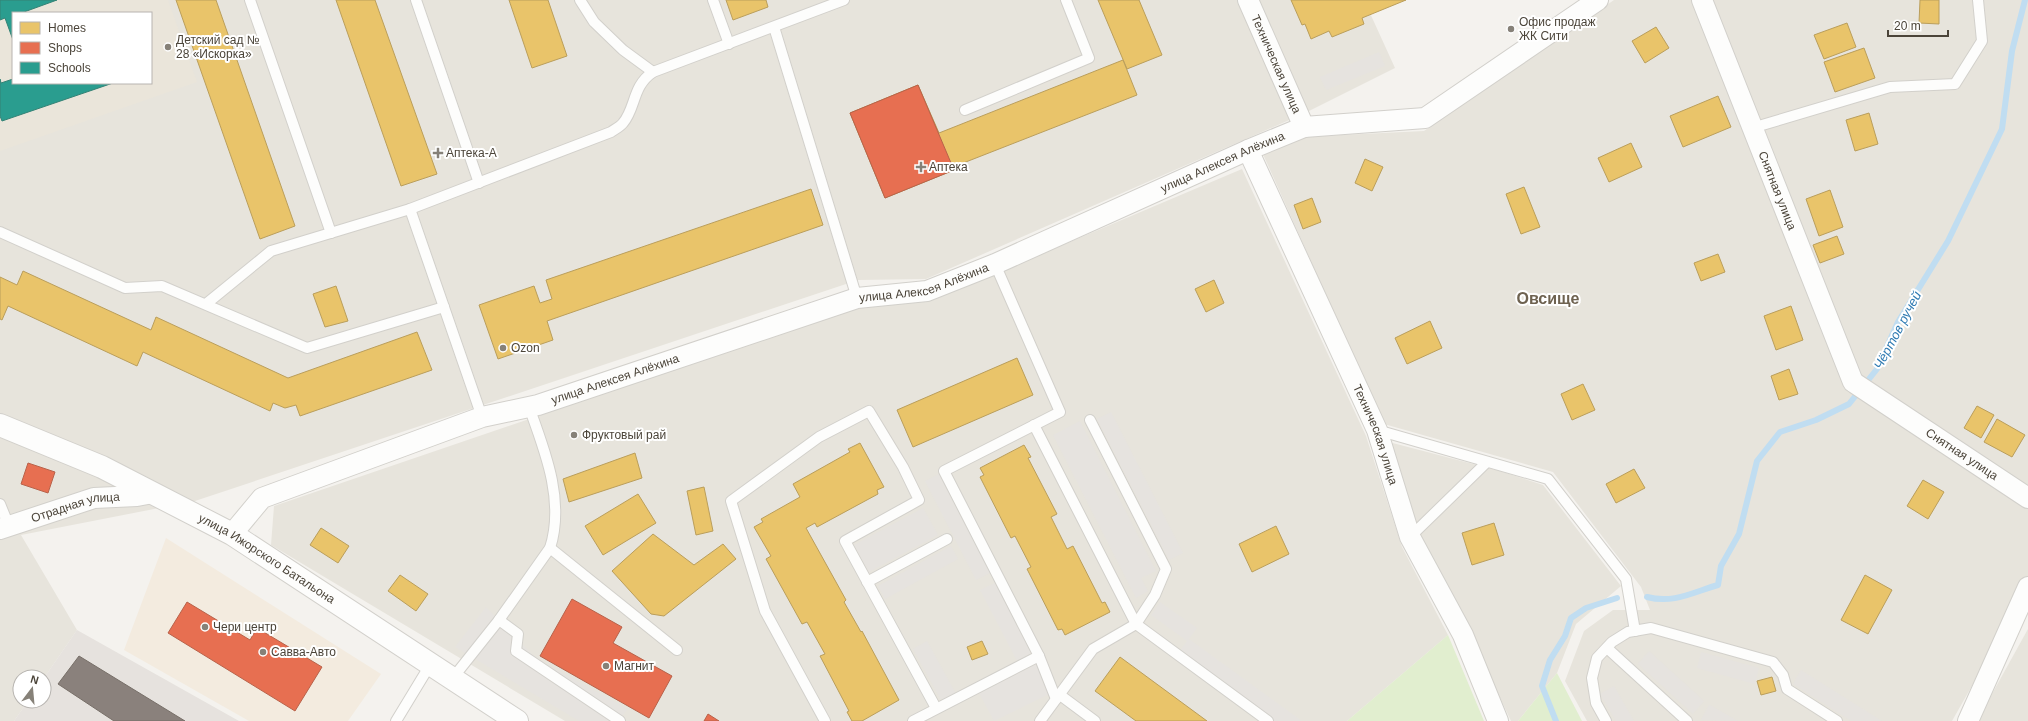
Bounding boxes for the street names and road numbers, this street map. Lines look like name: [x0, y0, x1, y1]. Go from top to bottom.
street label: Техническая улица: [1248, 13, 1304, 116]
street label: улица Алексея Алёхина: [1159, 129, 1287, 195]
street label: Снятная улица: [1755, 149, 1799, 232]
street label: улица Алексея Алёхина: [858, 260, 991, 305]
street label: улица Алексея Алёхина: [550, 351, 681, 407]
street label: Техническая улица: [1350, 382, 1401, 487]
street label: Снятная улица: [1923, 425, 2001, 483]
street label: Отрадная улица: [29, 490, 120, 525]
street label: улица Ижорского Батальона: [196, 511, 338, 607]

